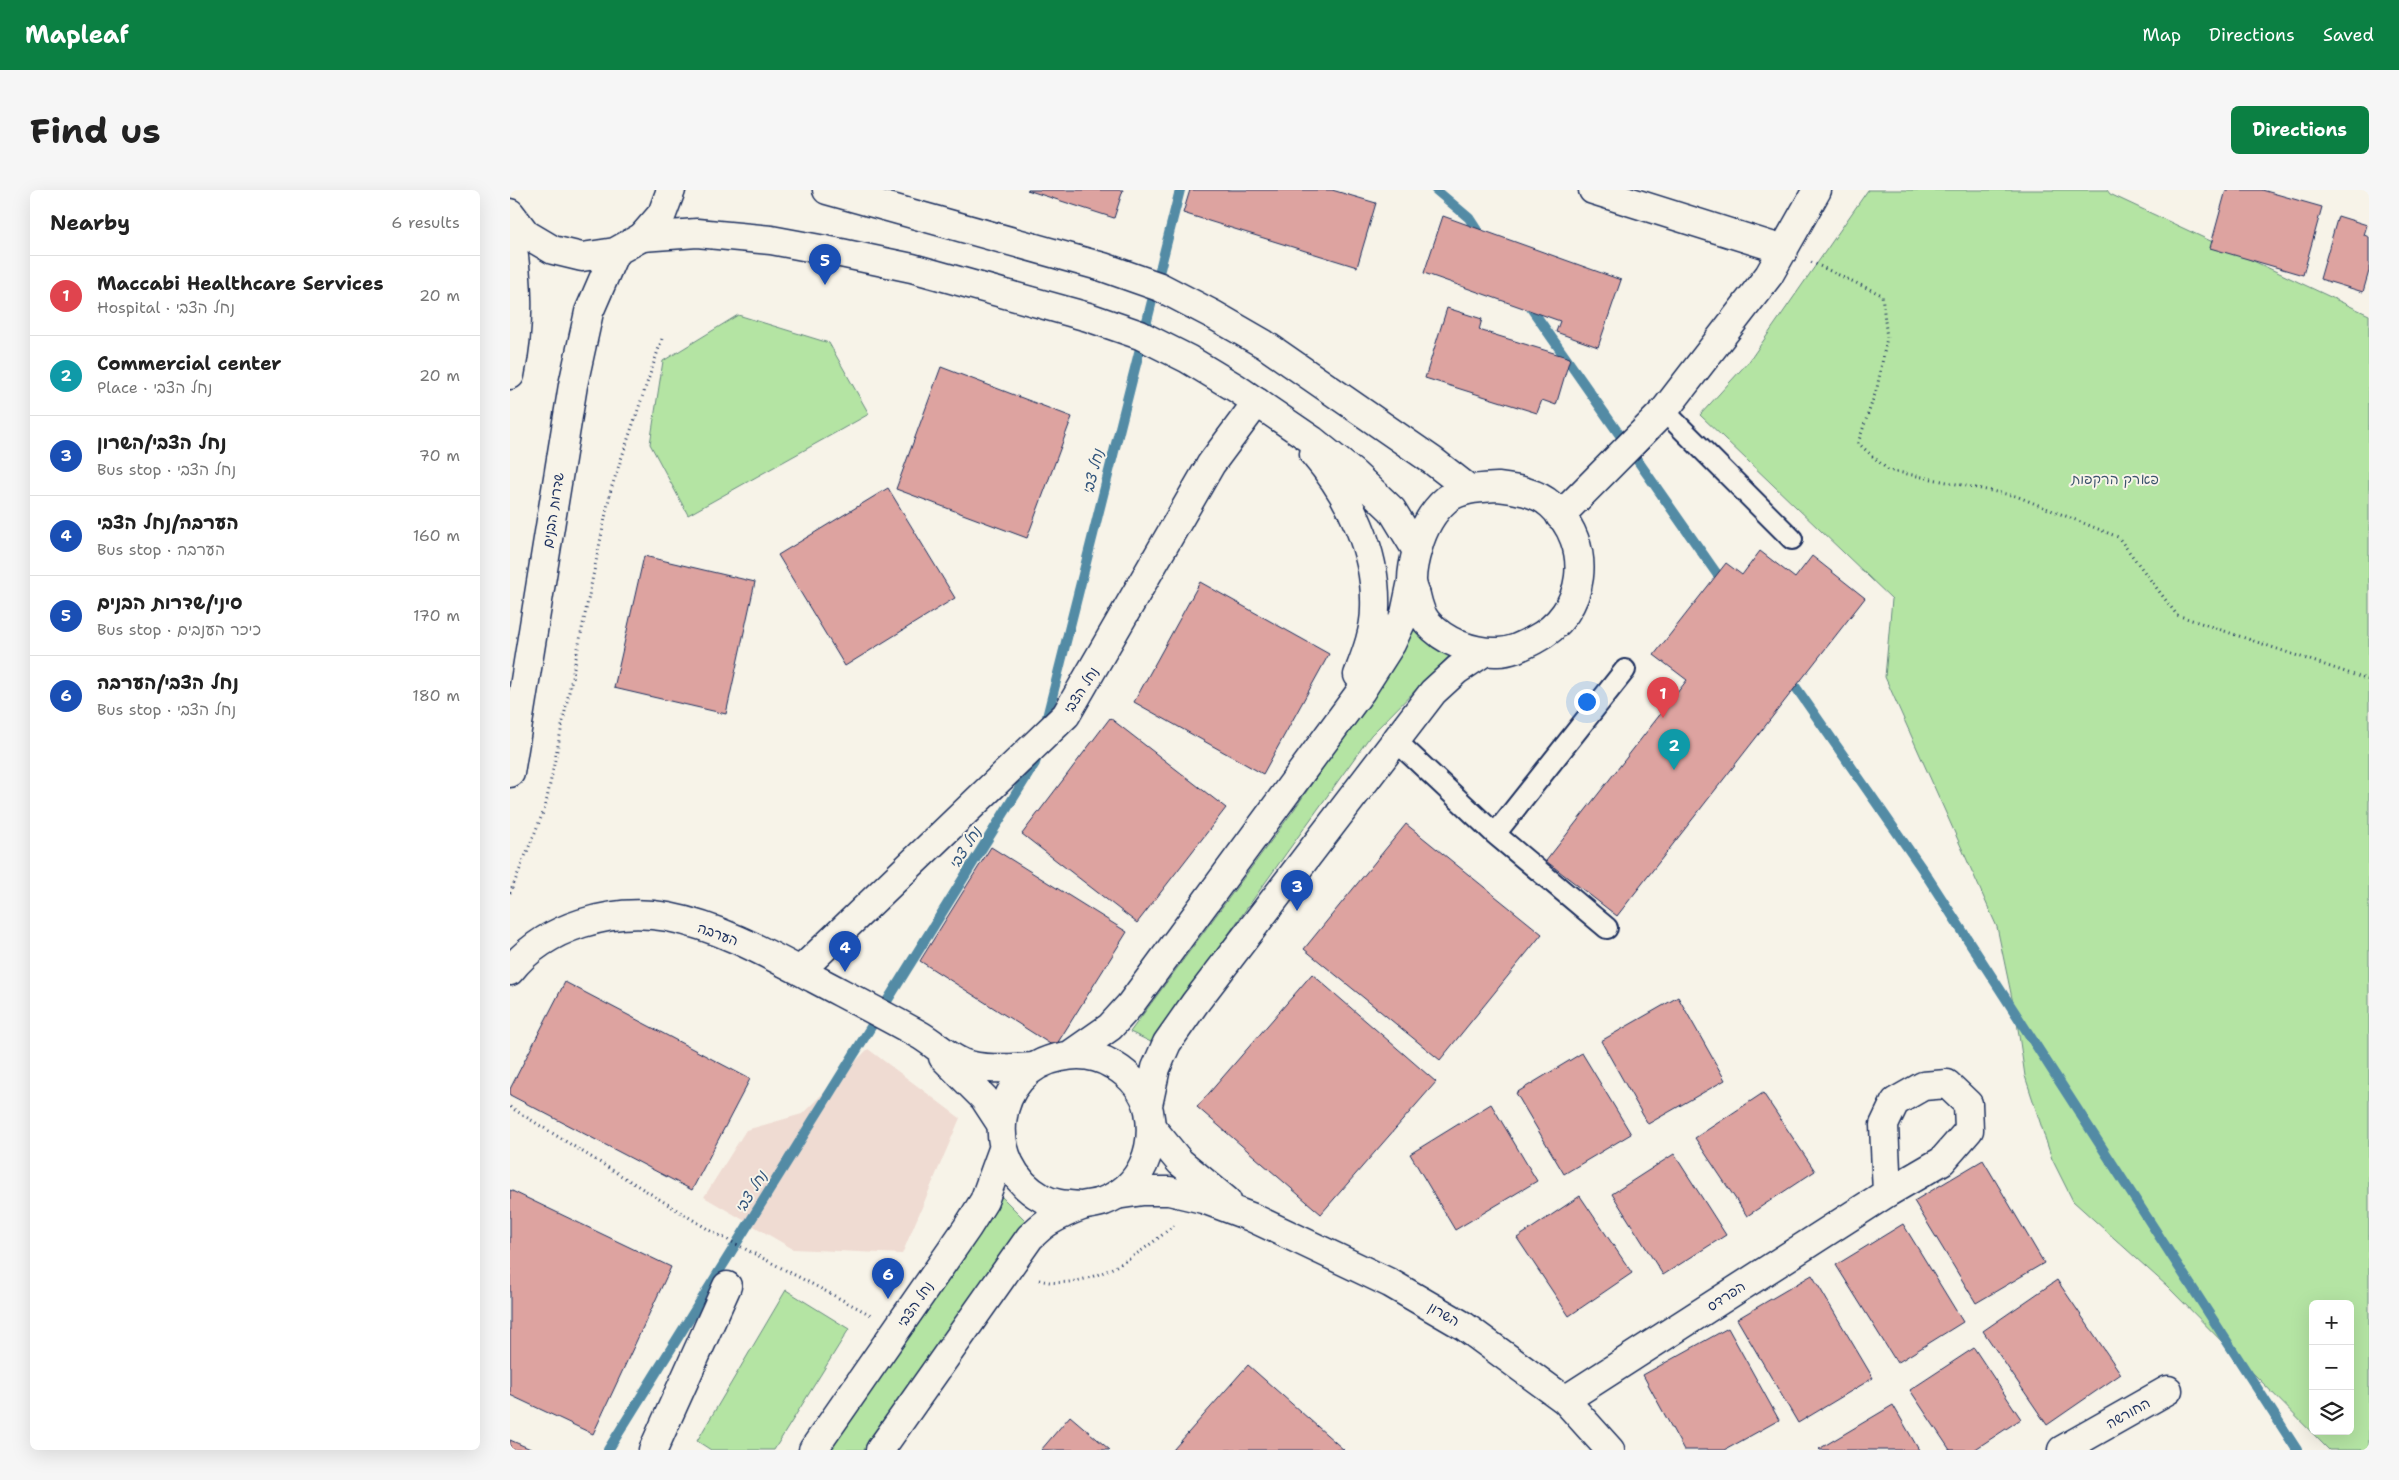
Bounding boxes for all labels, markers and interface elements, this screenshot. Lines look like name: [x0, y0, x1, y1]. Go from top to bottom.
text: Mapleaf: [25, 19, 129, 51]
text: Map: [2143, 23, 2181, 47]
text: Directions: [2209, 23, 2295, 47]
text: Saved: [2323, 23, 2374, 47]
button: Directions: [2231, 106, 2369, 154]
text: Find us: [30, 107, 161, 154]
text: Nearby: [50, 209, 130, 237]
text: 6 results: [391, 212, 460, 233]
pin: 5: [809, 244, 841, 285]
text: Maccabi Healthcare Services: [97, 271, 383, 296]
text: 1: [62, 285, 70, 306]
text: 20 m: [419, 285, 460, 306]
text: Hospital · נחל הצבי: [97, 297, 235, 318]
text: Commercial center: [97, 351, 281, 376]
text: 2: [60, 365, 72, 386]
text: 20 m: [419, 365, 460, 386]
text: Place · נחל הצבי: [97, 377, 212, 398]
text: נחל הצבי/השרון: [97, 430, 226, 455]
text: 3: [60, 445, 72, 466]
text: 70 m: [419, 445, 460, 466]
water label: נחל צבי: [1078, 446, 1109, 497]
text: Bus stop · נחל הצבי: [97, 459, 236, 480]
park label: פארק הרקפות: [2070, 470, 2159, 488]
street label: שדרות הבנים: [538, 471, 568, 549]
text: הערבה/נחל הצבי: [97, 510, 239, 535]
text: 4: [60, 525, 72, 546]
text: 160 m: [413, 525, 460, 546]
text: Bus stop · הערבה: [97, 539, 225, 560]
text: סיני/שדרות הבנים: [97, 590, 243, 615]
text: 5: [61, 605, 71, 626]
text: 170 m: [413, 605, 460, 626]
text: Bus stop · כיכר הענבים: [97, 619, 261, 640]
street label: נחל הצבי: [1060, 663, 1102, 717]
text: נחל הצבי/הערבה: [97, 670, 239, 695]
pin: 1: [1647, 677, 1679, 718]
text: 6: [60, 685, 72, 706]
text: 180 m: [412, 685, 460, 706]
your location: [1574, 689, 1600, 715]
text: Bus stop · נחל הצבי: [97, 699, 236, 720]
pin: 2: [1658, 729, 1690, 770]
water label: נחל צבי: [944, 822, 987, 873]
pin: 3: [1281, 870, 1313, 911]
street label: הערבה: [695, 918, 741, 950]
pin: 4: [829, 931, 861, 972]
water label: נחל צבי: [730, 1166, 773, 1217]
pin: 6: [872, 1258, 904, 1299]
street label: נחל הצבי: [893, 1277, 937, 1331]
street label: הפרדס: [1703, 1277, 1749, 1315]
street label: השרון: [1425, 1298, 1463, 1330]
map controls: [2309, 1300, 2354, 1435]
button: +: [2309, 1300, 2354, 1345]
button: −: [2309, 1345, 2354, 1390]
button: layers: [2309, 1390, 2354, 1435]
street label: החורשה: [2103, 1394, 2153, 1432]

